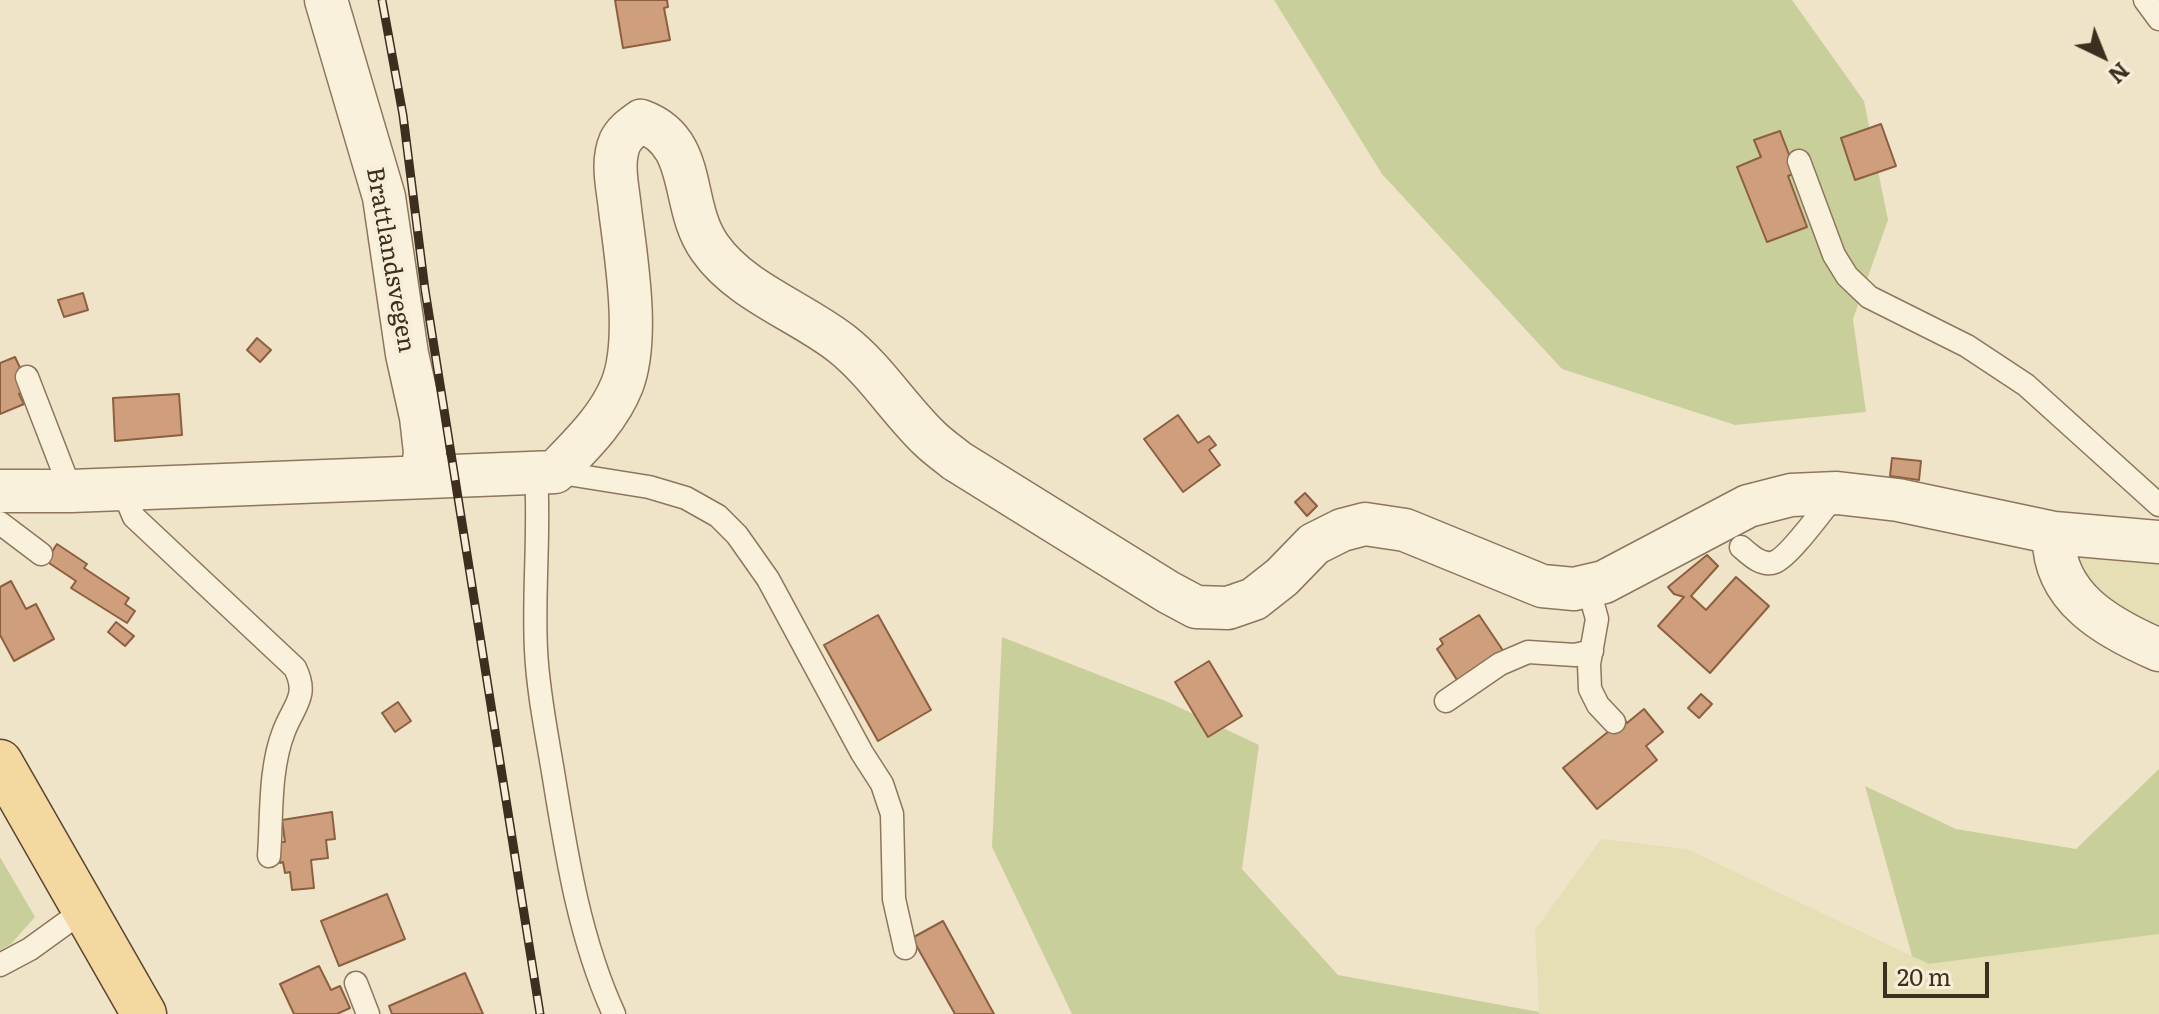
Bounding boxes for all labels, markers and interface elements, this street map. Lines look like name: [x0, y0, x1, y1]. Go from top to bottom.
north arrow: [2063, 16, 2143, 96]
text: N: [2102, 56, 2138, 92]
street label: Brattlandsvegen: [360, 165, 420, 355]
scale bar: [1887, 946, 1993, 996]
text: 20 m: [1897, 958, 1951, 993]

